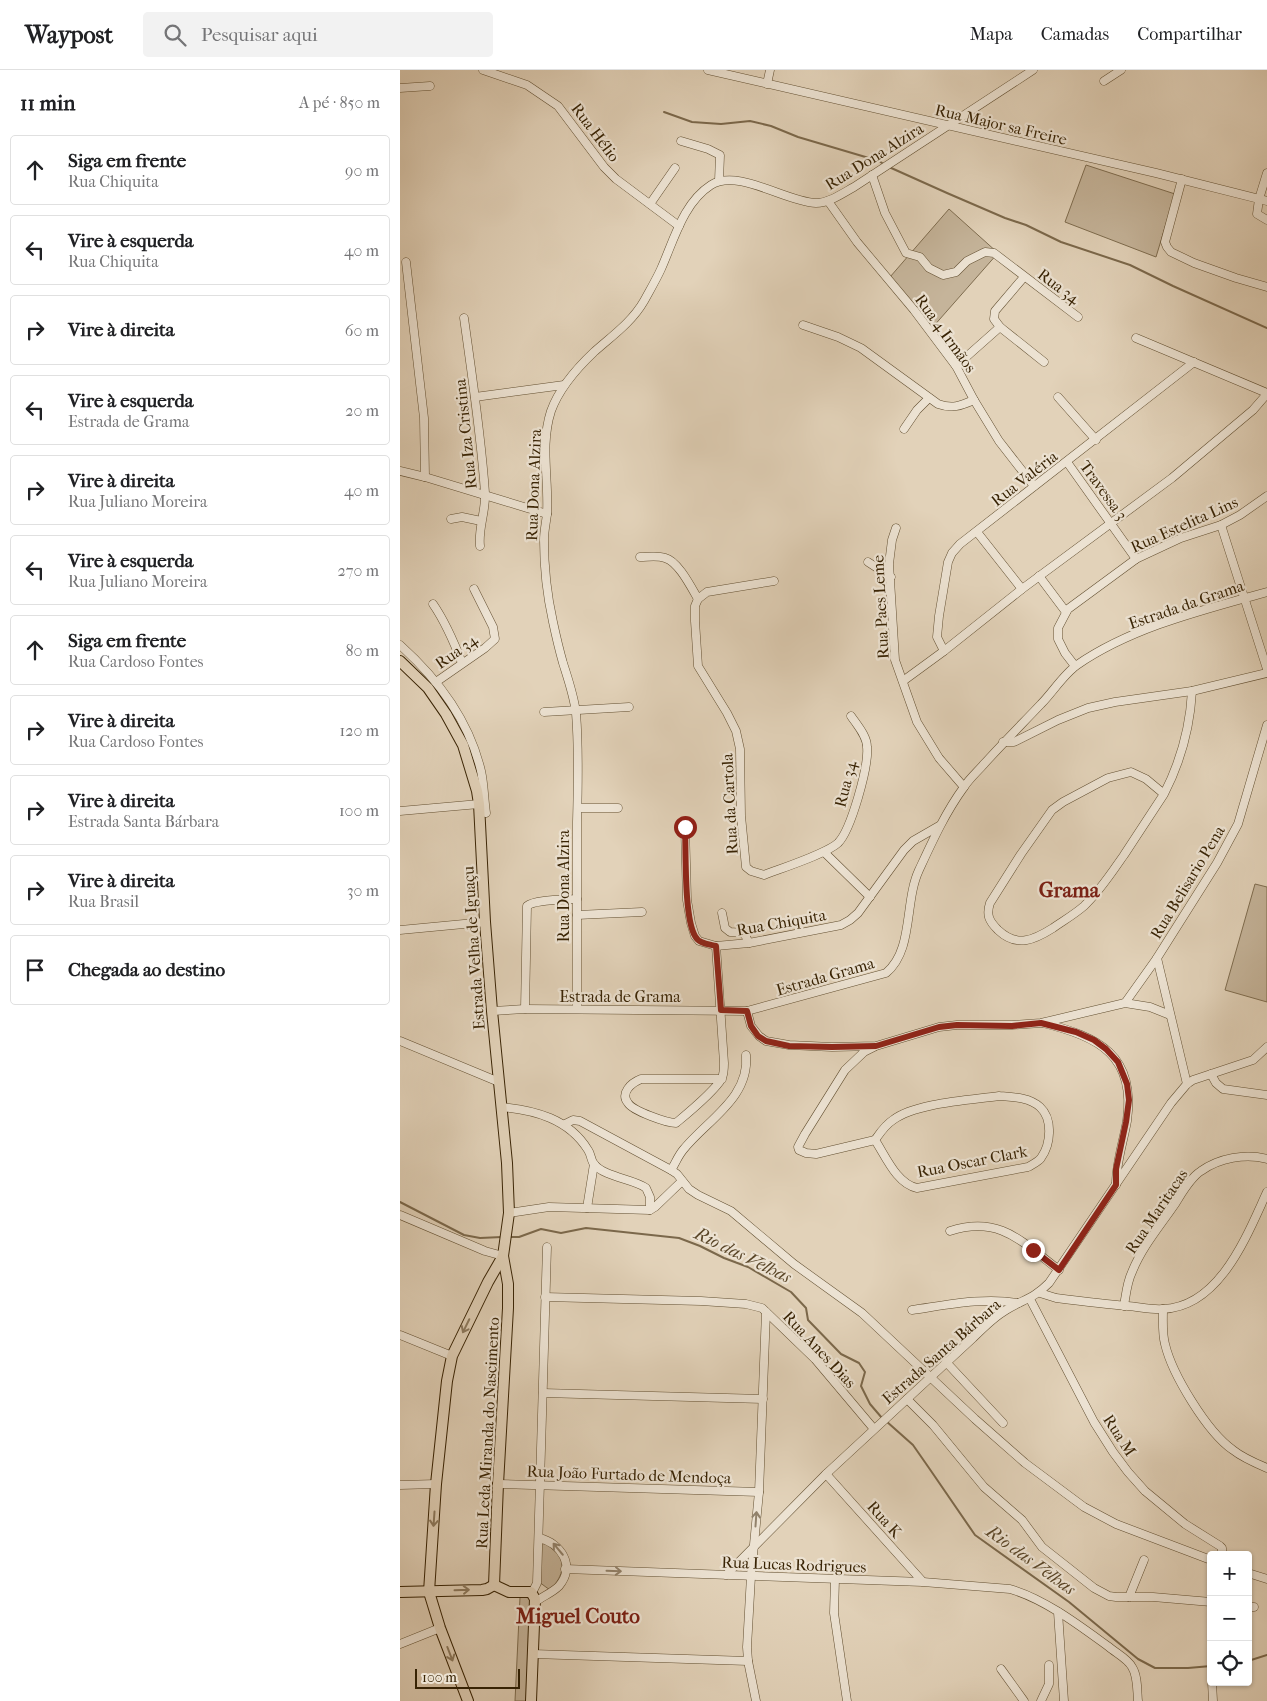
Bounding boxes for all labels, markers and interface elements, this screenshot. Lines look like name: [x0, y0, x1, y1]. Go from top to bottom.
search box: [143, 12, 493, 57]
text: Waypost: [25, 21, 113, 49]
icon: search: [161, 21, 189, 49]
text: Pesquisar aqui: [201, 24, 318, 46]
text: Mapa: [970, 24, 1013, 45]
text: Camadas: [1041, 24, 1109, 45]
text: Compartilhar: [1137, 24, 1242, 45]
text: 11 min: [20, 91, 75, 115]
text: A pé · 850 m: [299, 93, 380, 112]
street label: Rua Hélio: [567, 99, 624, 165]
street label: Rua Major sa Freire: [933, 100, 1069, 149]
street label: Rua Dona Alzira: [822, 118, 927, 194]
text: Siga em frente: [68, 150, 186, 172]
icon: ahead: [21, 156, 49, 184]
text: 90 m: [345, 161, 379, 180]
text: Rua Chiquita: [68, 172, 159, 191]
text: Vire à esquerda: [68, 230, 194, 252]
icon: left: [21, 236, 49, 264]
text: 40 m: [344, 241, 379, 260]
text: Rua Chiquita: [68, 252, 159, 271]
street label: Rua 34: [1034, 265, 1084, 309]
street label: Rua 4 Irmãos: [911, 291, 980, 376]
icon: right: [21, 316, 49, 344]
text: Vire à direita: [68, 319, 175, 341]
text: 60 m: [345, 321, 379, 340]
street label: Rua Iza Cristina: [450, 377, 481, 490]
text: Vire à esquerda: [68, 390, 194, 412]
icon: left: [21, 396, 49, 424]
text: 20 m: [345, 401, 379, 420]
text: Estrada de Grama: [68, 412, 189, 431]
street label: Rua Dona Alzira: [522, 428, 545, 542]
street label: Rua Valéria: [987, 446, 1062, 510]
street label: Travessa 3: [1076, 457, 1131, 524]
text: Vire à direita: [68, 470, 175, 492]
icon: right: [21, 476, 49, 504]
text: 40 m: [344, 481, 379, 500]
text: Rua Juliano Moreira: [68, 492, 207, 511]
street label: Rua Estelita Lins: [1128, 492, 1241, 557]
text: Vire à esquerda: [68, 550, 194, 572]
street label: Rua Paes Leme: [868, 554, 893, 659]
icon: left: [21, 556, 49, 584]
text: 270 m: [338, 561, 379, 580]
text: Rua Juliano Moreira: [68, 572, 207, 591]
street label: Estrada da Grama: [1126, 576, 1247, 633]
text: Siga em frente: [68, 630, 186, 652]
street label: Rua 34: [431, 630, 482, 673]
icon: ahead: [21, 636, 49, 664]
text: 80 m: [345, 641, 379, 660]
text: Rua Cardoso Fontes: [68, 652, 204, 671]
text: Vire à direita: [68, 710, 175, 732]
icon: right: [21, 716, 49, 744]
text: 120 m: [340, 721, 379, 740]
text: Rua Cardoso Fontes: [68, 732, 204, 751]
street label: Rua da Cartola: [717, 752, 742, 855]
street label: Rua 34: [831, 758, 861, 809]
text: Vire à direita: [68, 790, 175, 812]
icon: right: [21, 796, 49, 824]
text: 100 m: [339, 801, 379, 820]
text: Estrada Santa Bárbara: [68, 812, 219, 831]
route start: [674, 816, 697, 839]
street label: Rua Belisario Pena: [1146, 822, 1229, 942]
street label: Rua Dona Alzira: [554, 829, 573, 942]
street label: Estrada Velha de Iguaçu: [458, 865, 489, 1031]
text: Vire à direita: [68, 870, 175, 892]
icon: right: [21, 876, 49, 904]
district label: Grama: [1039, 878, 1101, 902]
text: 30 m: [347, 881, 379, 900]
text: Rua Brasil: [68, 892, 139, 911]
street label: Rua Chiquita: [735, 905, 828, 940]
street label: Estrada Grama: [774, 953, 877, 1000]
icon: arrive: [21, 956, 49, 984]
text: Chegada ao destino: [68, 959, 225, 981]
street label: Estrada de Grama: [559, 987, 681, 1006]
street label: Rua Oscar Clark: [915, 1141, 1030, 1182]
street label: Rua Maritacas: [1121, 1165, 1192, 1257]
water label: Rio das Velhas: [690, 1223, 795, 1288]
route end: [1022, 1239, 1045, 1262]
street label: Estrada Santa Bárbara: [878, 1294, 1005, 1408]
street label: Rua Anes Dias: [779, 1307, 860, 1392]
street label: Rua Leda Miranda do Nascimento: [472, 1317, 503, 1549]
one-way arrow: [461, 1318, 471, 1333]
street label: Rua M: [1099, 1411, 1140, 1460]
street label: Rua João Furtado de Mendoça: [526, 1461, 732, 1488]
street label: Rua K: [863, 1497, 907, 1543]
one-way arrow: [429, 1511, 438, 1527]
one-way arrow: [752, 1511, 761, 1527]
water label: Rio das Velhas: [981, 1521, 1080, 1600]
one-way arrow: [552, 1543, 563, 1556]
map controls: [1207, 1551, 1252, 1686]
button: +: [1207, 1551, 1252, 1596]
street label: Rua Lucas Rodrigues: [721, 1552, 867, 1577]
one-way arrow: [606, 1566, 622, 1576]
one-way arrow: [454, 1586, 470, 1595]
button: −: [1207, 1596, 1252, 1641]
district label: Miguel Couto: [515, 1604, 640, 1628]
button: locate: [1207, 1641, 1252, 1686]
one-way arrow: [446, 1646, 455, 1661]
scale bar: [415, 1666, 520, 1689]
text: 100 m: [422, 1669, 457, 1686]

